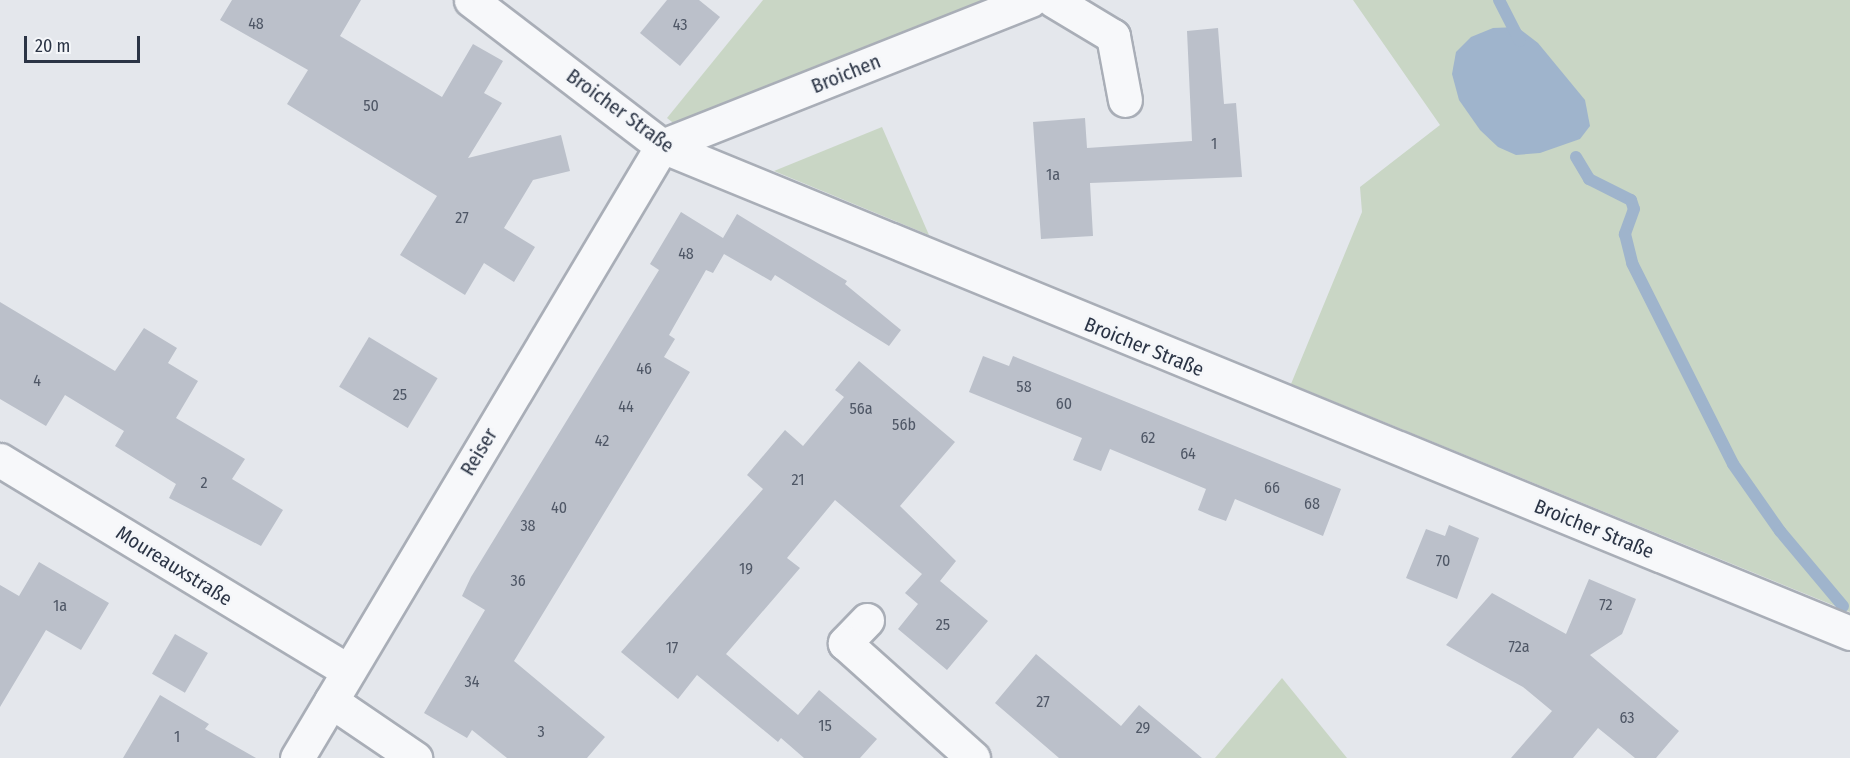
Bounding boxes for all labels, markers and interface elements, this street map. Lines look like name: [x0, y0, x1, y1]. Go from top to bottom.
house number: 48: [248, 14, 264, 34]
house number: 43: [673, 15, 687, 35]
scale bar: [27, 24, 142, 62]
text: 20 m: [35, 35, 70, 57]
street label: Broichen: [808, 49, 884, 99]
street label: Broicher Straße: [562, 64, 678, 158]
house number: 50: [363, 96, 379, 116]
house number: 1: [1211, 134, 1217, 154]
house number: 1a: [1046, 165, 1060, 185]
house number: 27: [455, 208, 469, 228]
house number: 48: [678, 244, 694, 264]
street label: Broicher Straße: [1081, 312, 1207, 382]
house number: 46: [636, 359, 652, 379]
house number: 4: [33, 371, 41, 391]
house number: 58: [1016, 377, 1032, 397]
house number: 25: [393, 385, 407, 405]
house number: 60: [1056, 394, 1072, 414]
house number: 44: [618, 397, 634, 417]
house number: 56a: [849, 399, 873, 419]
house number: 56b: [892, 415, 916, 435]
street label: Reiser: [456, 424, 502, 480]
house number: 62: [1141, 428, 1155, 448]
house number: 42: [595, 431, 609, 451]
house number: 64: [1180, 444, 1196, 464]
house number: 21: [792, 470, 804, 490]
house number: 2: [200, 473, 208, 493]
house number: 66: [1264, 478, 1280, 498]
house number: 68: [1304, 494, 1320, 514]
street label: Broicher Straße: [1531, 494, 1657, 564]
house number: 40: [551, 498, 567, 518]
house number: 38: [520, 516, 536, 536]
street label: Moureauxstraße: [112, 521, 236, 611]
house number: 70: [1436, 551, 1450, 571]
house number: 19: [739, 559, 753, 579]
house number: 36: [510, 571, 526, 591]
house number: 72: [1599, 595, 1613, 615]
house number: 1a: [53, 596, 67, 616]
house number: 25: [936, 615, 950, 635]
house number: 72a: [1508, 637, 1530, 657]
house number: 17: [666, 638, 678, 658]
house number: 34: [465, 672, 479, 692]
house number: 27: [1036, 692, 1050, 712]
house number: 63: [1619, 708, 1635, 728]
house number: 15: [818, 716, 832, 736]
house number: 29: [1136, 718, 1150, 738]
house number: 3: [537, 722, 545, 742]
house number: 1: [174, 727, 180, 747]

